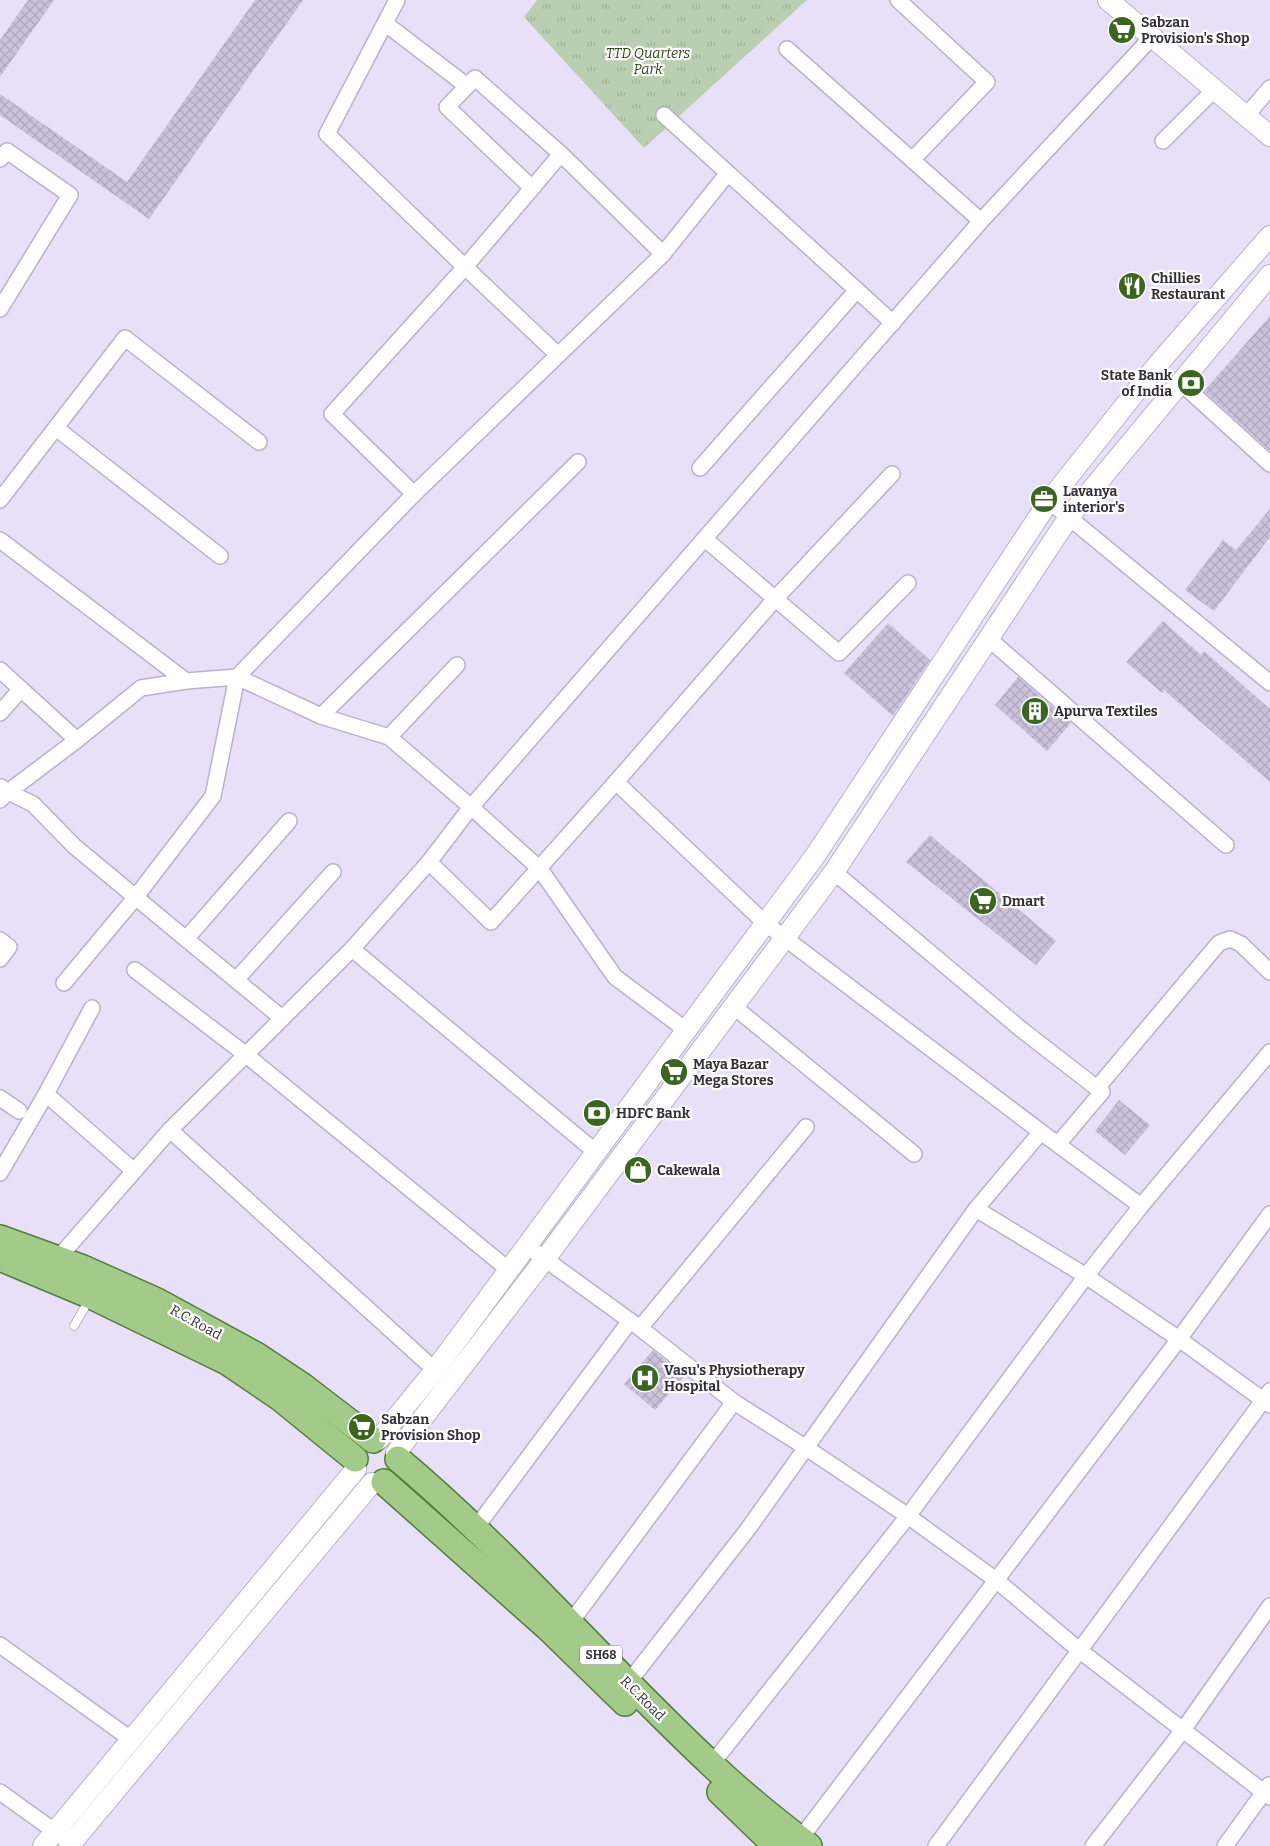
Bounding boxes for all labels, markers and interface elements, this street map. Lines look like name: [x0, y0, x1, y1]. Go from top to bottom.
place label: Sabzan Provision's Shop: [1141, 14, 1250, 47]
supermarket icon: Sabzan Provision's Shop: [1107, 15, 1137, 45]
park label: TTD Quarters Park: [606, 45, 691, 78]
place label: Chillies Restaurant: [1151, 270, 1226, 303]
restaurant icon: Chillies Restaurant: [1117, 271, 1147, 301]
place label: State Bank of India: [1101, 367, 1173, 400]
bank icon: State Bank of India: [1176, 368, 1206, 398]
place label: Lavanya interior's: [1063, 483, 1125, 516]
office icon: Lavanya interior's: [1029, 484, 1059, 514]
building icon: Apurva Textiles: [1020, 696, 1050, 726]
place label: Apurva Textiles: [1054, 703, 1158, 720]
supermarket icon: Dmart: [968, 886, 998, 916]
place label: Dmart: [1002, 893, 1046, 910]
place label: Maya Bazar Mega Stores: [693, 1056, 774, 1089]
supermarket icon: Maya Bazar Mega Stores: [659, 1057, 689, 1087]
bank icon: HDFC Bank: [582, 1098, 612, 1128]
place label: HDFC Bank: [616, 1105, 691, 1122]
shop icon: Cakewala: [623, 1155, 653, 1185]
place label: Cakewala: [657, 1162, 720, 1179]
street label: R.C.Road: [167, 1301, 224, 1344]
place label: Vasu's Physiotherapy Hospital: [664, 1362, 805, 1395]
hospital icon: Vasu's Physiotherapy Hospital: [630, 1363, 660, 1393]
place label: Sabzan Provision Shop: [381, 1411, 481, 1444]
supermarket icon: Sabzan Provision Shop: [347, 1412, 377, 1442]
road number: SH68: [580, 1646, 622, 1664]
street label: R.C.Road: [617, 1672, 669, 1724]

